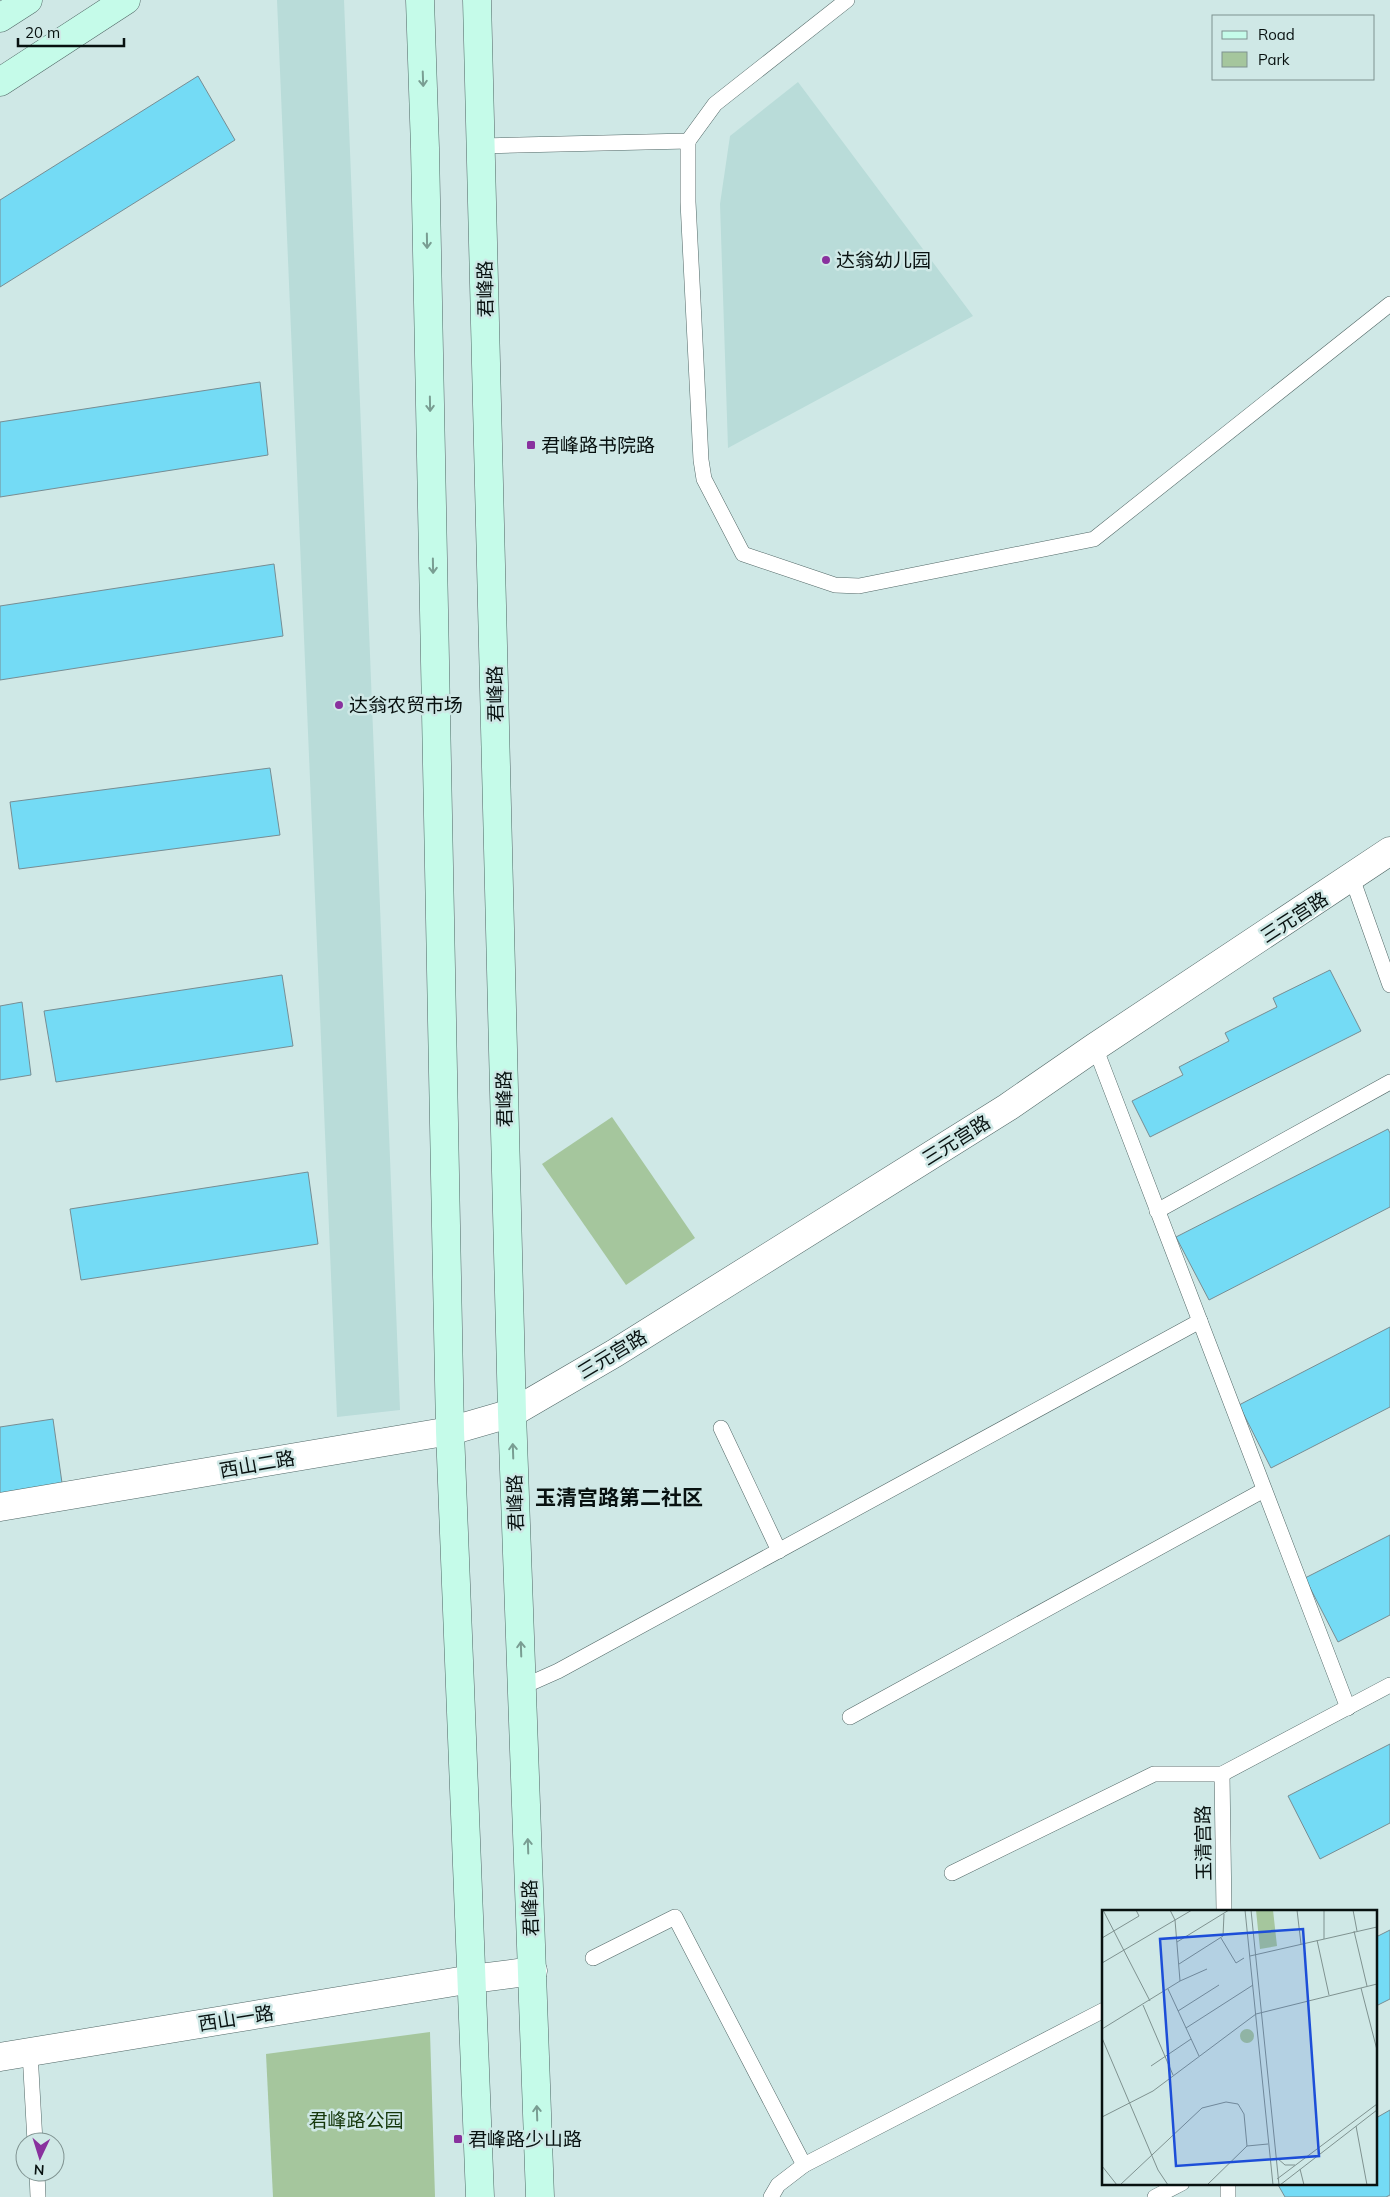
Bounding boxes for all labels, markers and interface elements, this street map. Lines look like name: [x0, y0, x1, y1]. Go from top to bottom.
scale bar: [18, 15, 124, 47]
legend: [1212, 15, 1375, 80]
text: 20 m: [25, 23, 60, 42]
text: Road: [1258, 25, 1295, 44]
text: Park: [1258, 50, 1290, 69]
one-way arrow: [418, 70, 427, 86]
one-way arrow: [422, 232, 432, 249]
place label: 达翁幼儿园: [836, 248, 931, 272]
marker: 达翁幼儿园: [820, 254, 832, 266]
street label: 君峰路: [473, 260, 497, 318]
one-way arrow: [425, 395, 435, 411]
place label: 君峰路书院路: [541, 433, 655, 457]
marker: 君峰路书院路: [525, 439, 537, 451]
one-way arrow: [429, 558, 438, 574]
street label: 君峰路: [483, 665, 507, 723]
place label: 达翁农贸市场: [349, 693, 463, 717]
marker: 达翁农贸市场: [333, 699, 345, 711]
street label: 三元宫路: [1256, 886, 1332, 948]
street label: 君峰路: [492, 1070, 516, 1128]
street label: 三元宫路: [917, 1110, 995, 1170]
street label: 三元宫路: [573, 1324, 651, 1384]
one-way arrow: [508, 1443, 518, 1460]
street label: 西山二路: [217, 1446, 297, 1482]
street label: 君峰路: [502, 1474, 528, 1532]
district label: 玉清宫路第二社区: [535, 1484, 703, 1510]
one-way arrow: [516, 1641, 525, 1657]
street label: 玉清宫路: [1190, 1805, 1216, 1881]
one-way arrow: [523, 1838, 533, 1854]
street label: 君峰路: [517, 1879, 543, 1937]
inset map: [1102, 1910, 1378, 2184]
street label: 西山一路: [197, 2000, 275, 2036]
one-way arrow: [533, 2106, 542, 2122]
park label: 君峰路公园: [308, 2108, 404, 2132]
place label: 君峰路少山路: [468, 2127, 582, 2151]
north arrow: [15, 2132, 65, 2182]
marker: 君峰路少山路: [452, 2133, 464, 2145]
text: N: [33, 2161, 45, 2179]

